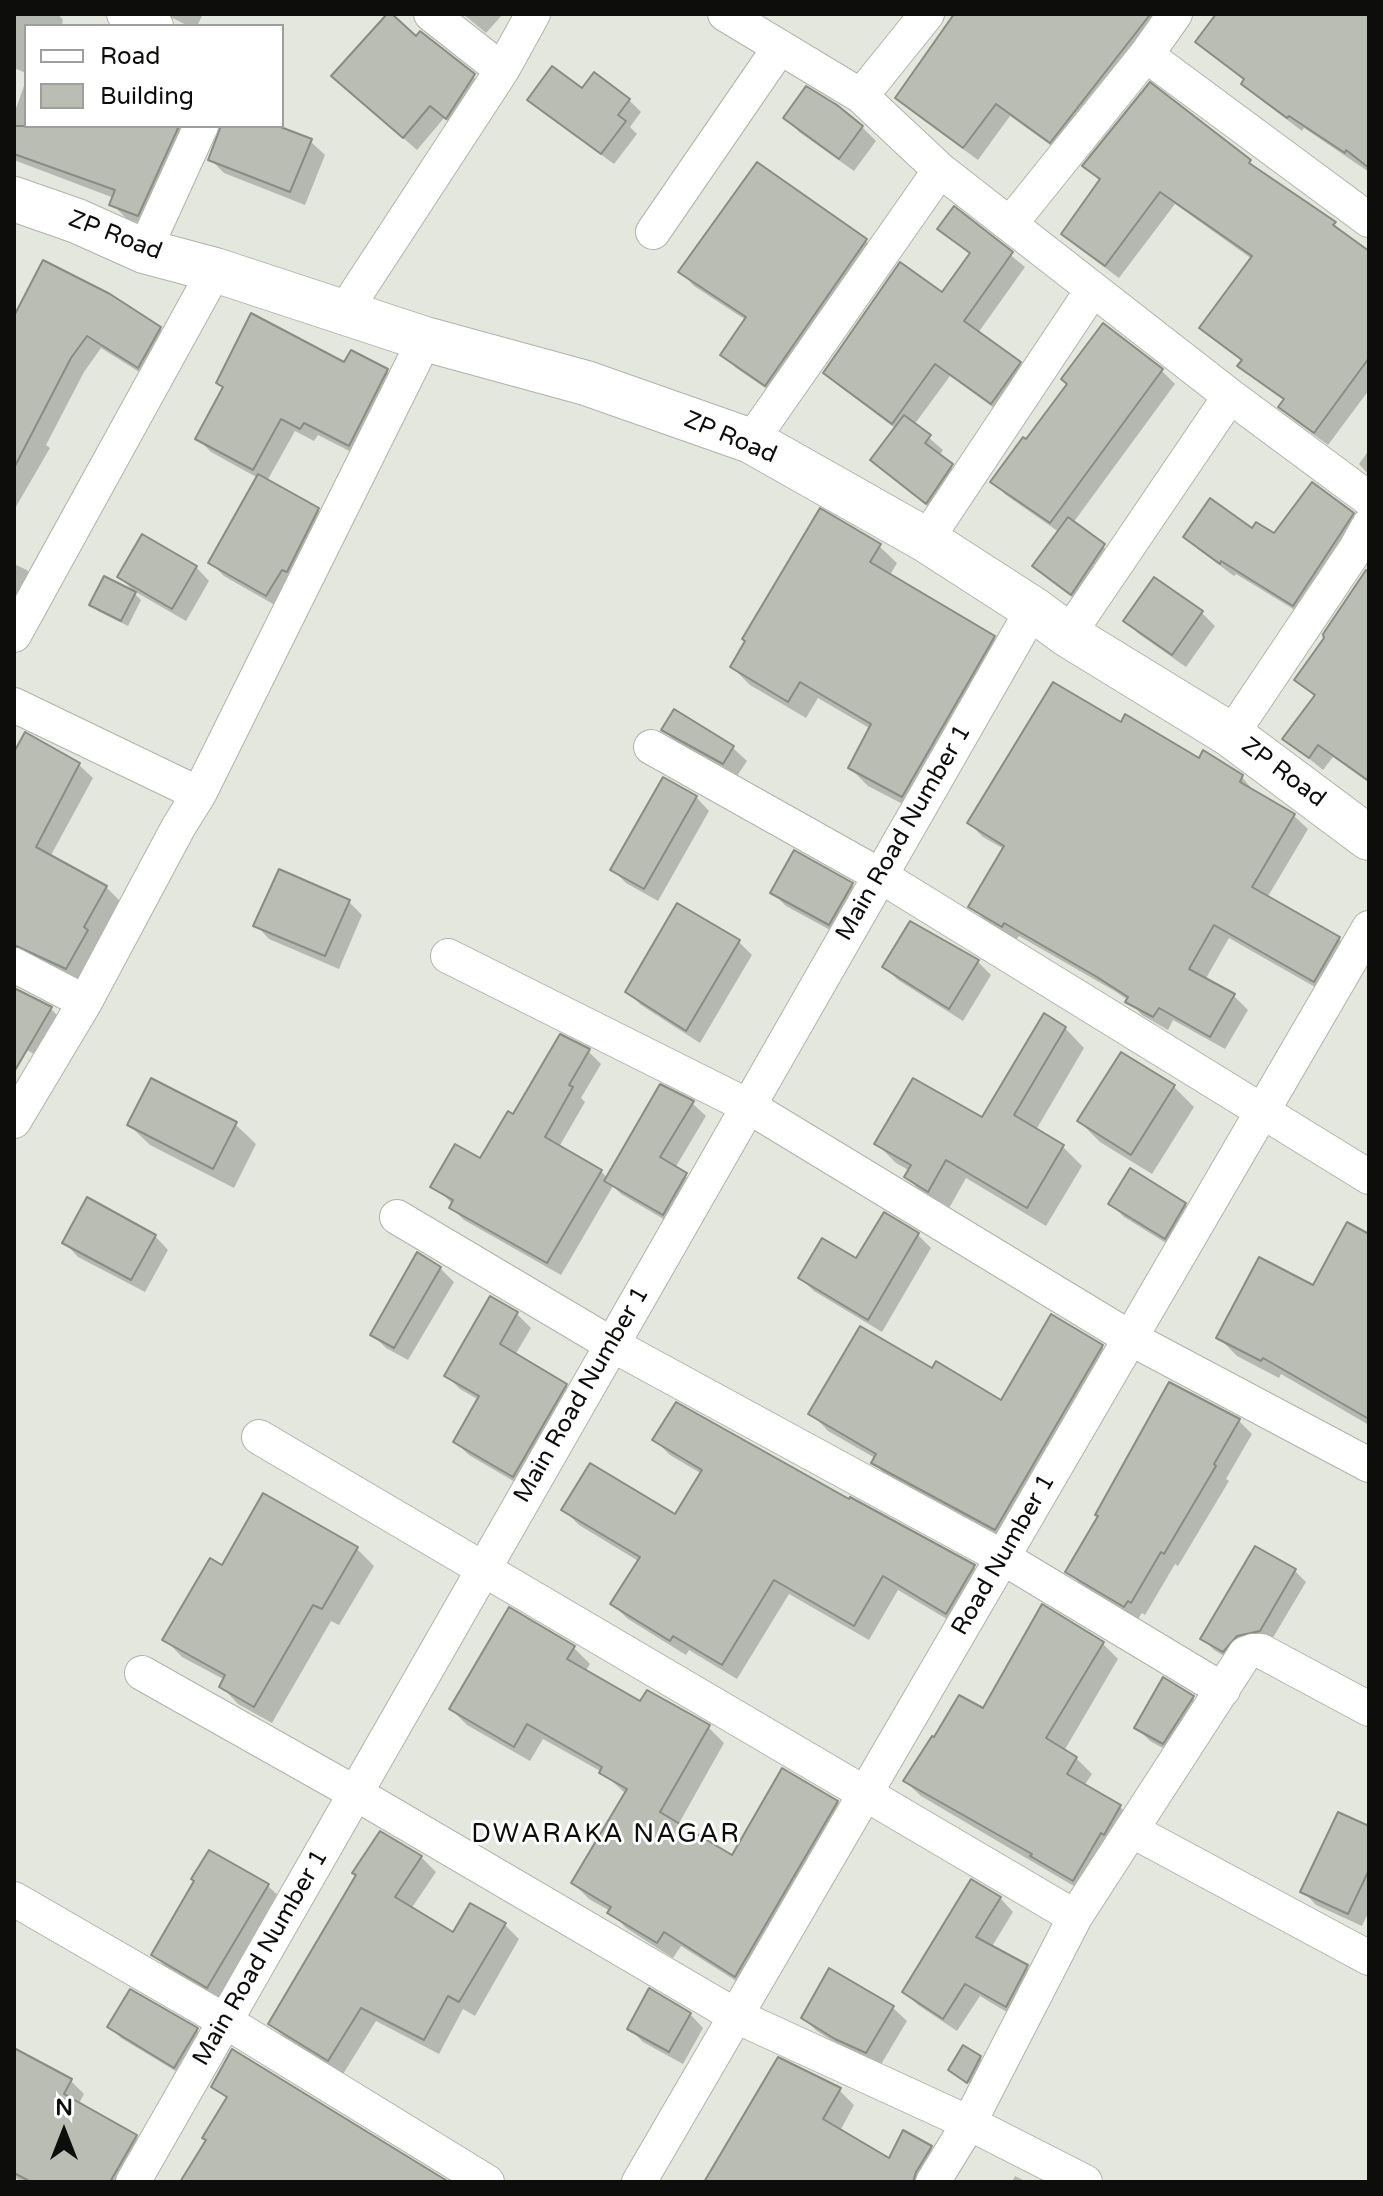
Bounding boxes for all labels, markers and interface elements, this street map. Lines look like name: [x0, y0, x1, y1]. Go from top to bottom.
legend: [24, 24, 284, 128]
text: Road: [100, 42, 160, 71]
text: Building: [100, 82, 194, 111]
street label: ZP Road: [64, 205, 166, 267]
street label: ZP Road: [679, 406, 781, 470]
street label: Main Road Number 1: [830, 720, 978, 946]
street label: ZP Road: [1235, 732, 1331, 814]
street label: Main Road Number 1: [508, 1282, 656, 1508]
street label: Road Number 1: [946, 1469, 1062, 1641]
district label: DWARAKA NAGAR: [471, 1819, 741, 1851]
street label: Main Road Number 1: [187, 1845, 335, 2071]
north arrow: [24, 2092, 104, 2172]
text: N: [55, 2095, 73, 2121]

